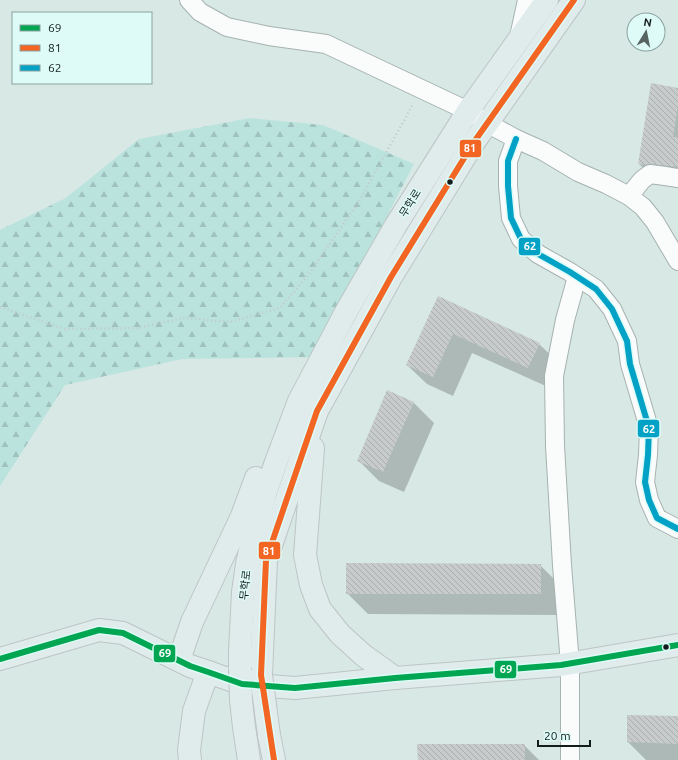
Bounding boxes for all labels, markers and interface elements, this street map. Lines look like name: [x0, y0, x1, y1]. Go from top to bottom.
legend: [12, 12, 152, 84]
north arrow: [626, 12, 666, 52]
text: N: [643, 16, 653, 29]
text: 69: [48, 21, 62, 34]
text: 81: [48, 41, 62, 54]
text: 62: [48, 61, 62, 74]
line badge: 81: [459, 139, 482, 158]
text: 81: [464, 142, 476, 154]
unlabelled marker: [445, 177, 455, 187]
street label: 무학로: [397, 187, 423, 219]
line badge: 62: [518, 237, 541, 256]
text: 62: [524, 240, 536, 252]
line badge: 62: [637, 419, 660, 438]
text: 62: [643, 423, 655, 435]
line badge: 81: [258, 541, 281, 560]
text: 81: [263, 545, 275, 557]
street label: 무학로: [237, 569, 253, 601]
unlabelled marker: [661, 642, 671, 652]
line badge: 69: [153, 644, 176, 663]
text: 69: [159, 647, 171, 659]
line badge: 69: [494, 660, 517, 679]
text: 69: [500, 663, 512, 675]
scale bar: [538, 722, 590, 748]
text: 20 m: [544, 729, 571, 742]

